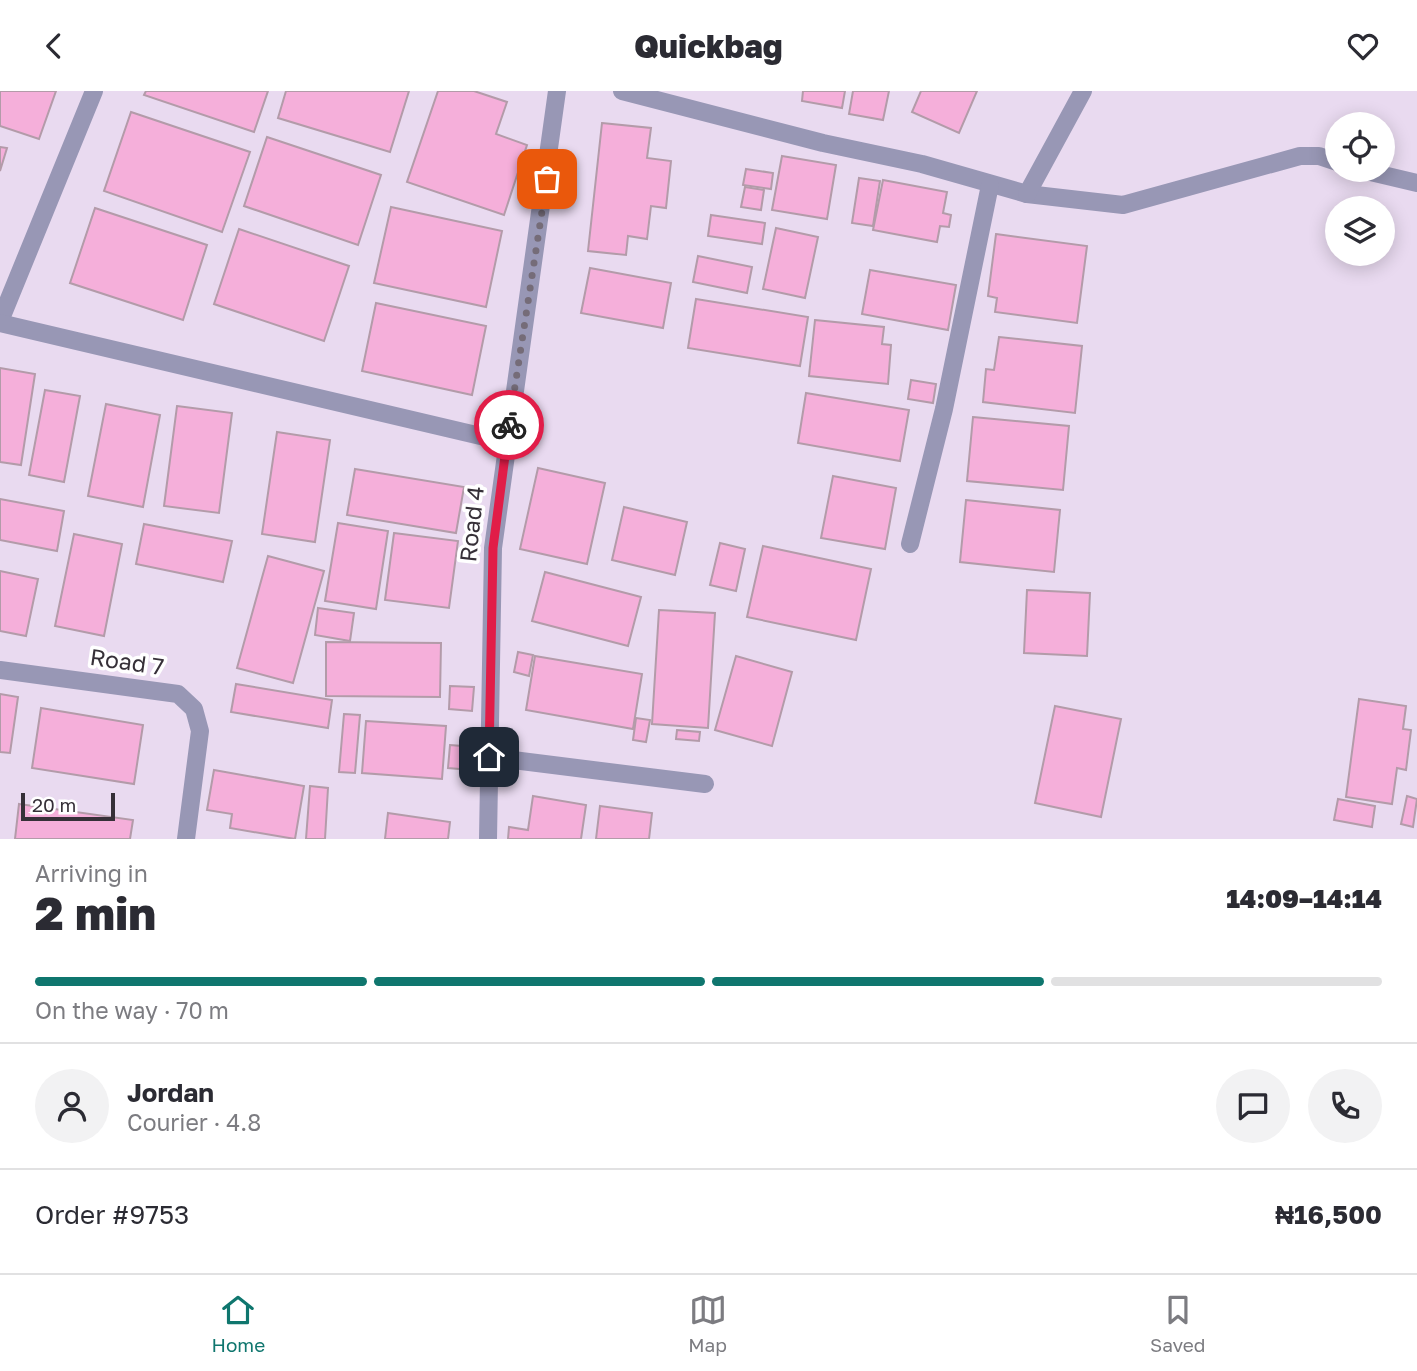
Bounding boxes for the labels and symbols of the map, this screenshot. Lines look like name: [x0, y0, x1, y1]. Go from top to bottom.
pin: [517, 149, 577, 209]
courier: [474, 390, 544, 460]
street label: Road 4: [453, 485, 489, 563]
street label: Road 7: [88, 642, 166, 680]
pin: [459, 727, 519, 787]
scale bar: [21, 790, 116, 822]

